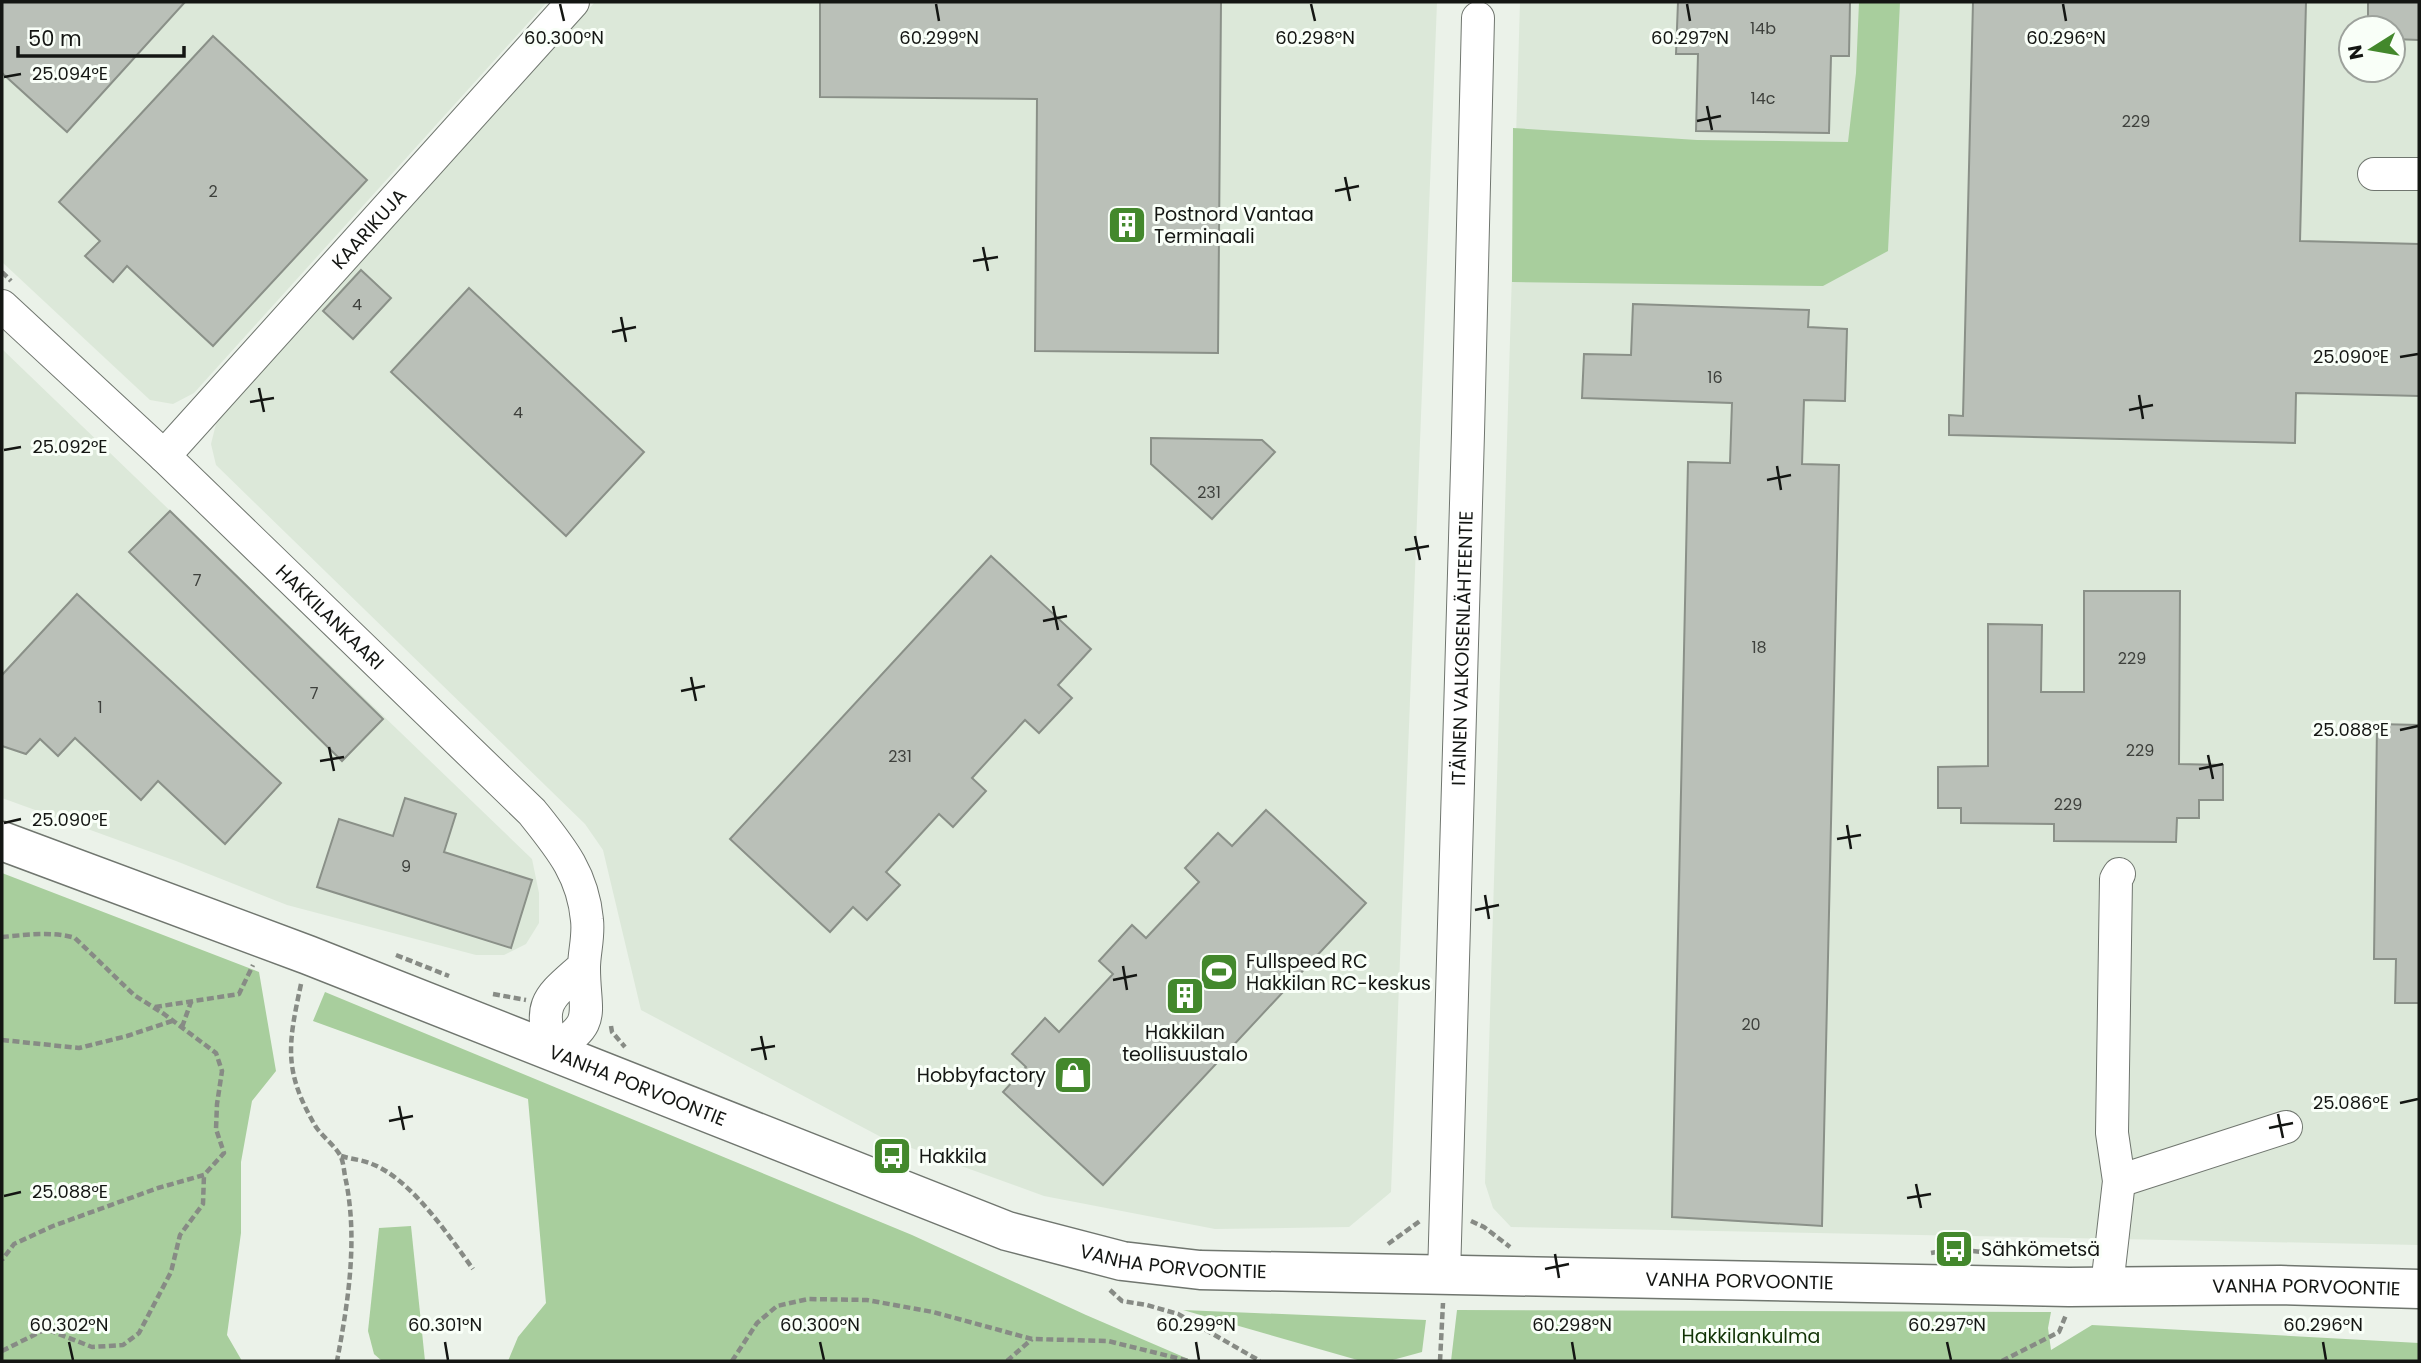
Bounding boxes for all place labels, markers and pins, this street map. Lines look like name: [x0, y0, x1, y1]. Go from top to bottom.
place label: Postnord Vantaa Terminaali: [1154, 201, 1314, 250]
building icon: Postnord Vantaa Terminaali: [1106, 204, 1148, 246]
place label: Fullspeed RC Hakkilan RC-keskus: [1246, 948, 1431, 997]
sports icon: Fullspeed RC Hakkilan RC-keskus: [1198, 951, 1240, 993]
building icon: Hakkilan teollisuustalo: [1164, 975, 1206, 1017]
place label: Hakkilan teollisuustalo: [1122, 1019, 1248, 1068]
shop icon: Hobbyfactory: [1052, 1054, 1094, 1096]
place label: Hobbyfactory: [917, 1062, 1046, 1089]
bus stop icon: Hakkila: [871, 1135, 913, 1177]
place label: Hakkila: [919, 1143, 987, 1170]
bus stop icon: Sähkömetsä: [1933, 1228, 1975, 1270]
place label: Sähkömetsä: [1981, 1236, 2100, 1263]

